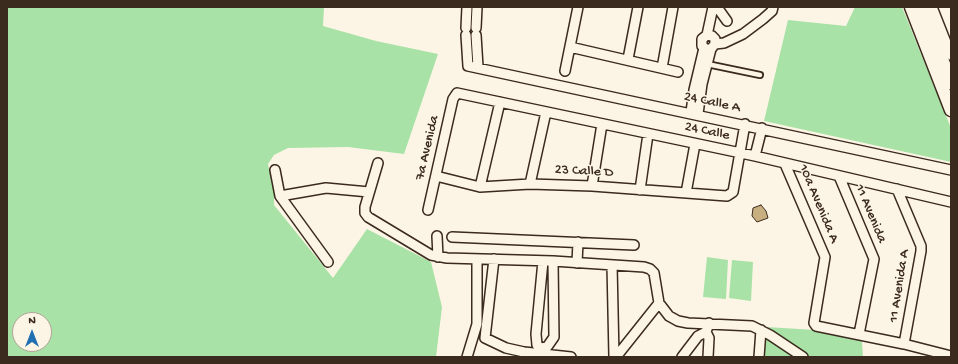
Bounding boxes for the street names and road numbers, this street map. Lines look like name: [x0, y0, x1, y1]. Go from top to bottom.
street label: 24 Calle A: [682, 89, 742, 117]
street label: 7a Avenida: [412, 114, 444, 182]
street label: 24 Calle: [683, 119, 731, 145]
street label: 23 Calle D: [554, 162, 614, 182]
street label: 10a Avenida A: [794, 162, 842, 246]
street label: 11 Avenida: [850, 182, 890, 246]
street label: 11 Avenida A: [886, 248, 914, 324]

